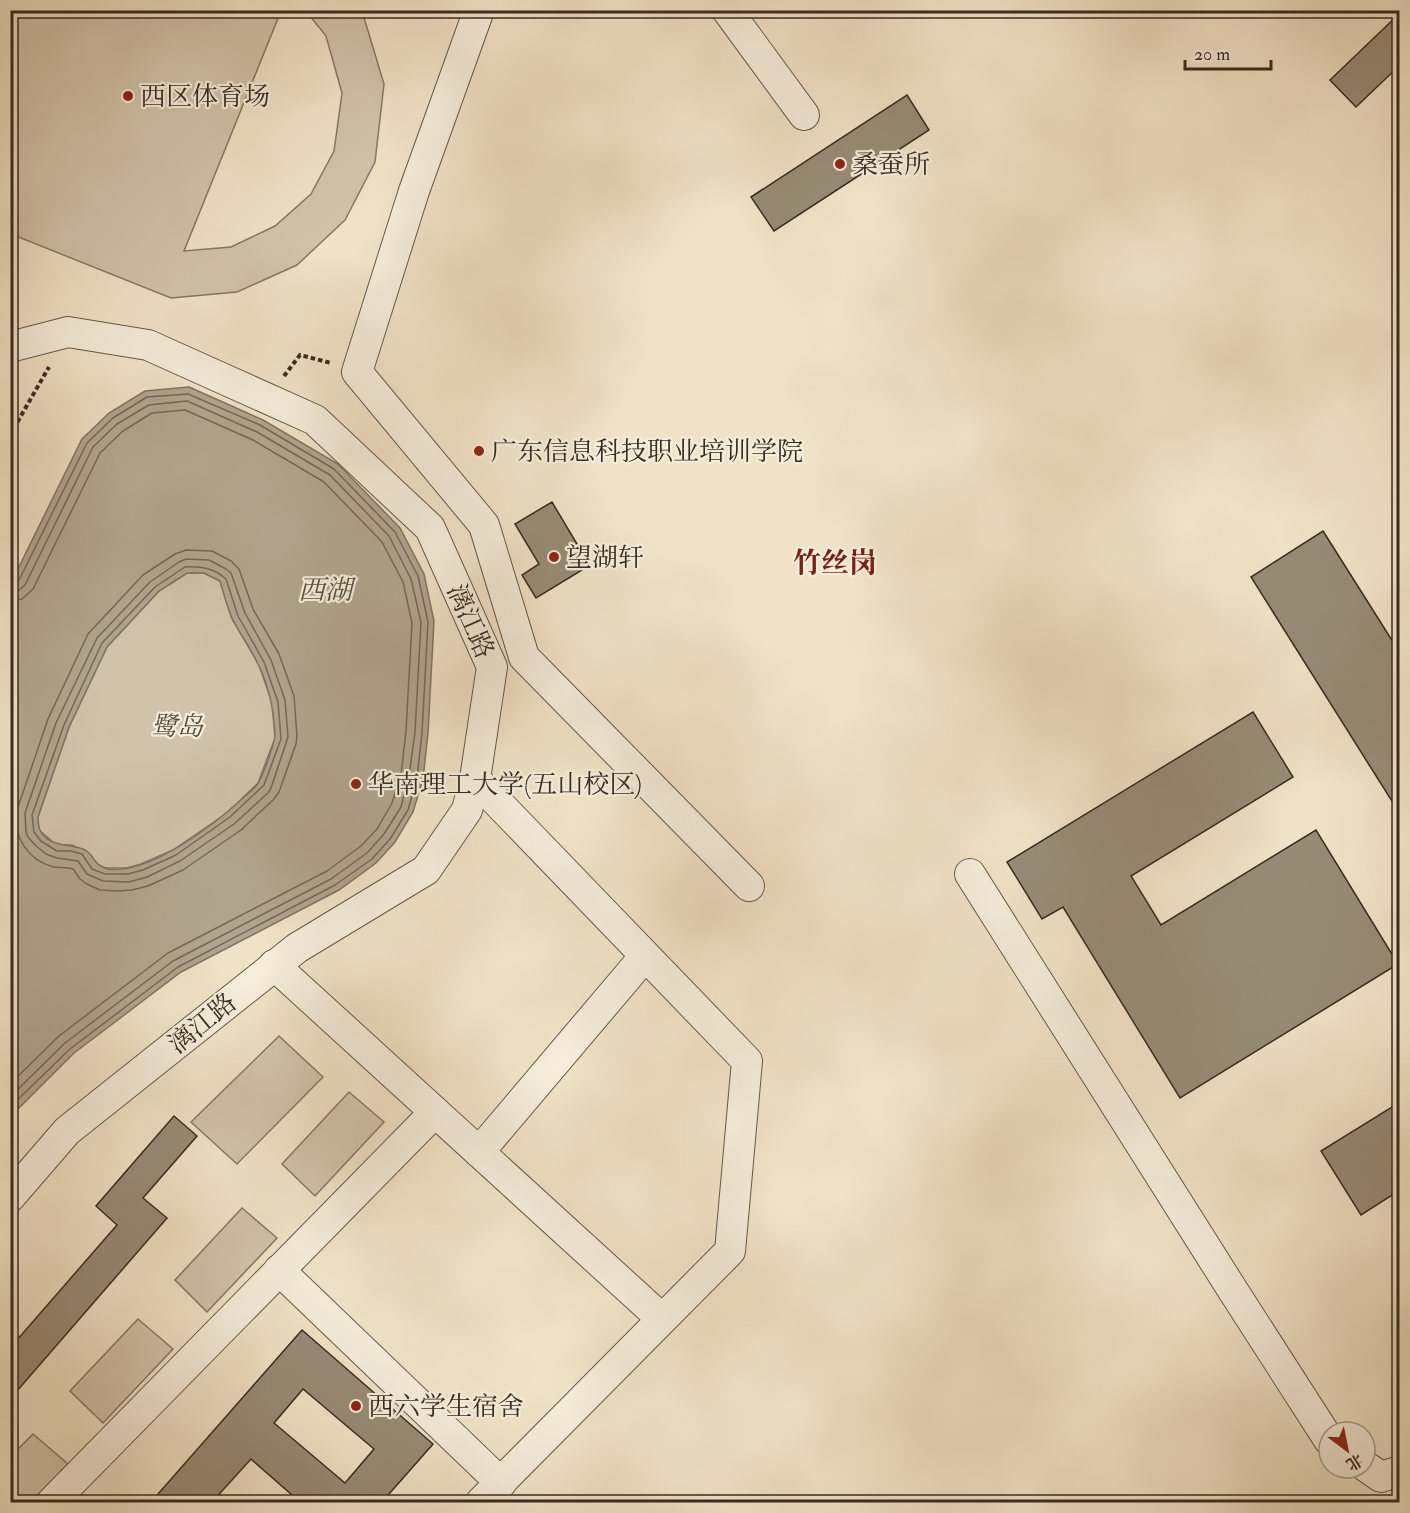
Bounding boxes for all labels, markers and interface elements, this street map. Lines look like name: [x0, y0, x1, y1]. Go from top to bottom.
scale bar: [1185, 33, 1270, 71]
text: 20 m: [1194, 43, 1230, 66]
place label: 西区体育场: [140, 81, 270, 113]
marker: 西区体育场: [121, 89, 135, 103]
place label: 桑蚕所: [852, 149, 930, 181]
marker: 桑蚕所: [833, 157, 847, 171]
place label: 广东信息科技职业培训学院: [491, 436, 803, 468]
marker: 广东信息科技职业培训学院: [472, 444, 486, 458]
place label: 望湖轩: [566, 542, 644, 574]
district label: 竹丝岗: [793, 546, 877, 581]
marker: 望湖轩: [547, 550, 561, 564]
water label: 西湖: [298, 574, 357, 607]
street label: 漓江路: [440, 579, 501, 664]
park label: 鹭岛: [151, 711, 204, 743]
place label: 华南理工大学(五山校区): [368, 769, 642, 801]
marker: 华南理工大学(五山校区): [349, 777, 363, 791]
street label: 漓江路: [162, 987, 243, 1061]
place label: 西六学生宿舍: [368, 1391, 524, 1423]
marker: 西六学生宿舍: [349, 1399, 363, 1413]
north arrow: [1317, 1420, 1377, 1480]
text: 北: [1342, 1449, 1367, 1475]

